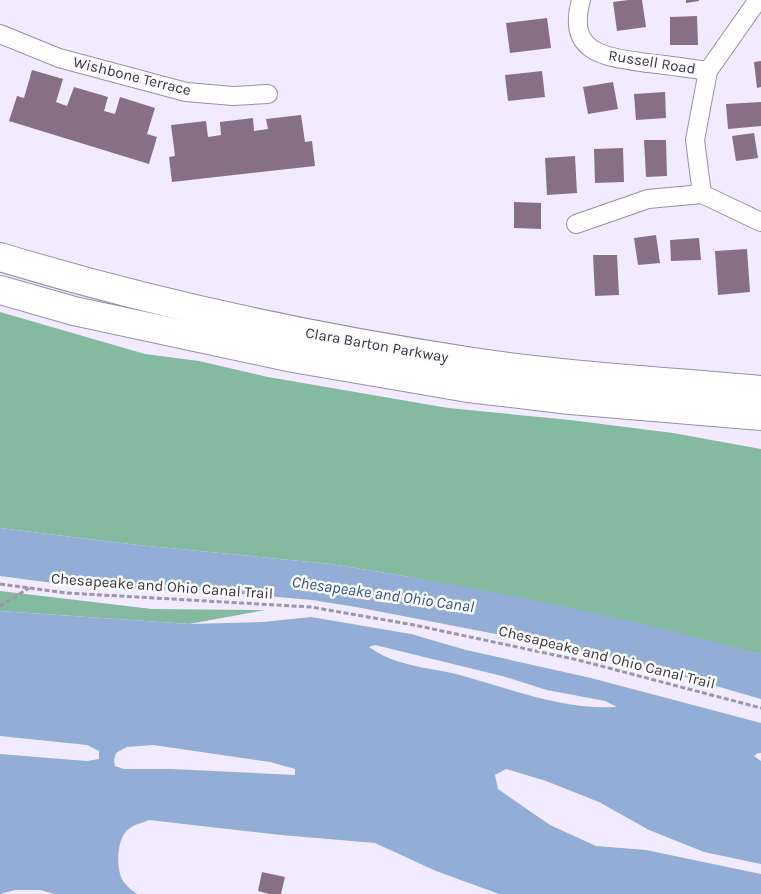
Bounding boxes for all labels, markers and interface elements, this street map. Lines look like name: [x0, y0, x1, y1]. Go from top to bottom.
street label: Russell Road: [607, 46, 697, 78]
street label: Wishbone Terrace: [71, 53, 193, 99]
street label: Clara Barton Parkway: [304, 324, 450, 366]
street label: Chesapeake and Ohio Canal Trail: [50, 569, 274, 603]
water label: Chesapeake and Ohio Canal: [291, 572, 475, 616]
street label: Chesapeake and Ohio Canal Trail: [497, 621, 717, 693]

